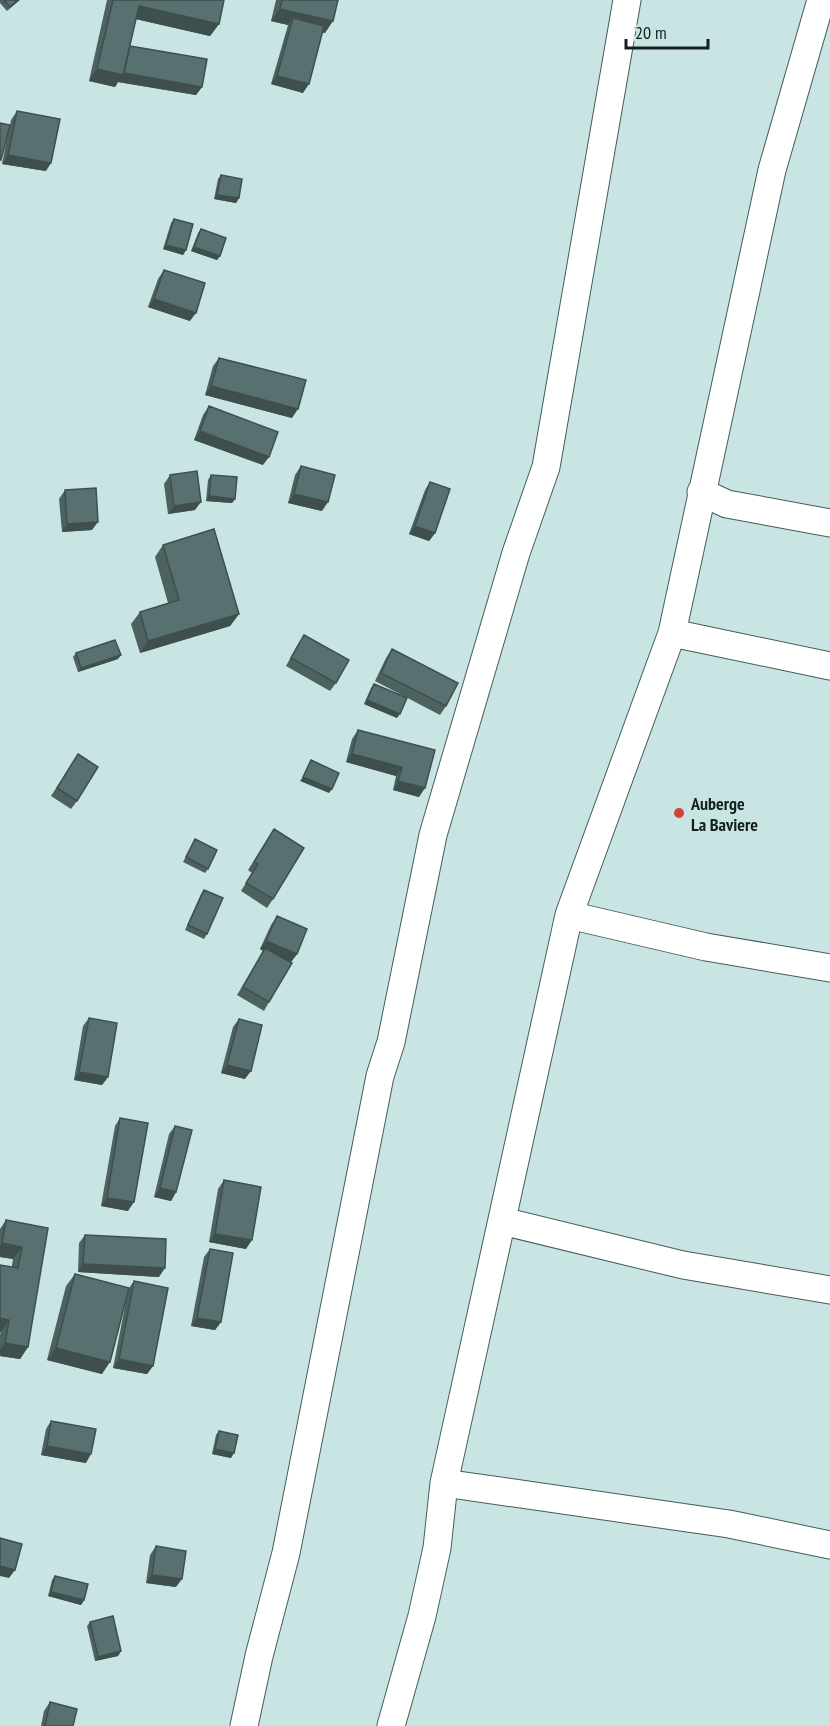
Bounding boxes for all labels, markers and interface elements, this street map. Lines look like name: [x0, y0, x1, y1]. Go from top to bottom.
scale bar: [626, 12, 708, 50]
text: 20 m: [635, 21, 667, 44]
place label: Auberge La Baviere: [690, 792, 758, 836]
marker: Auberge La Baviere: [672, 806, 686, 820]

